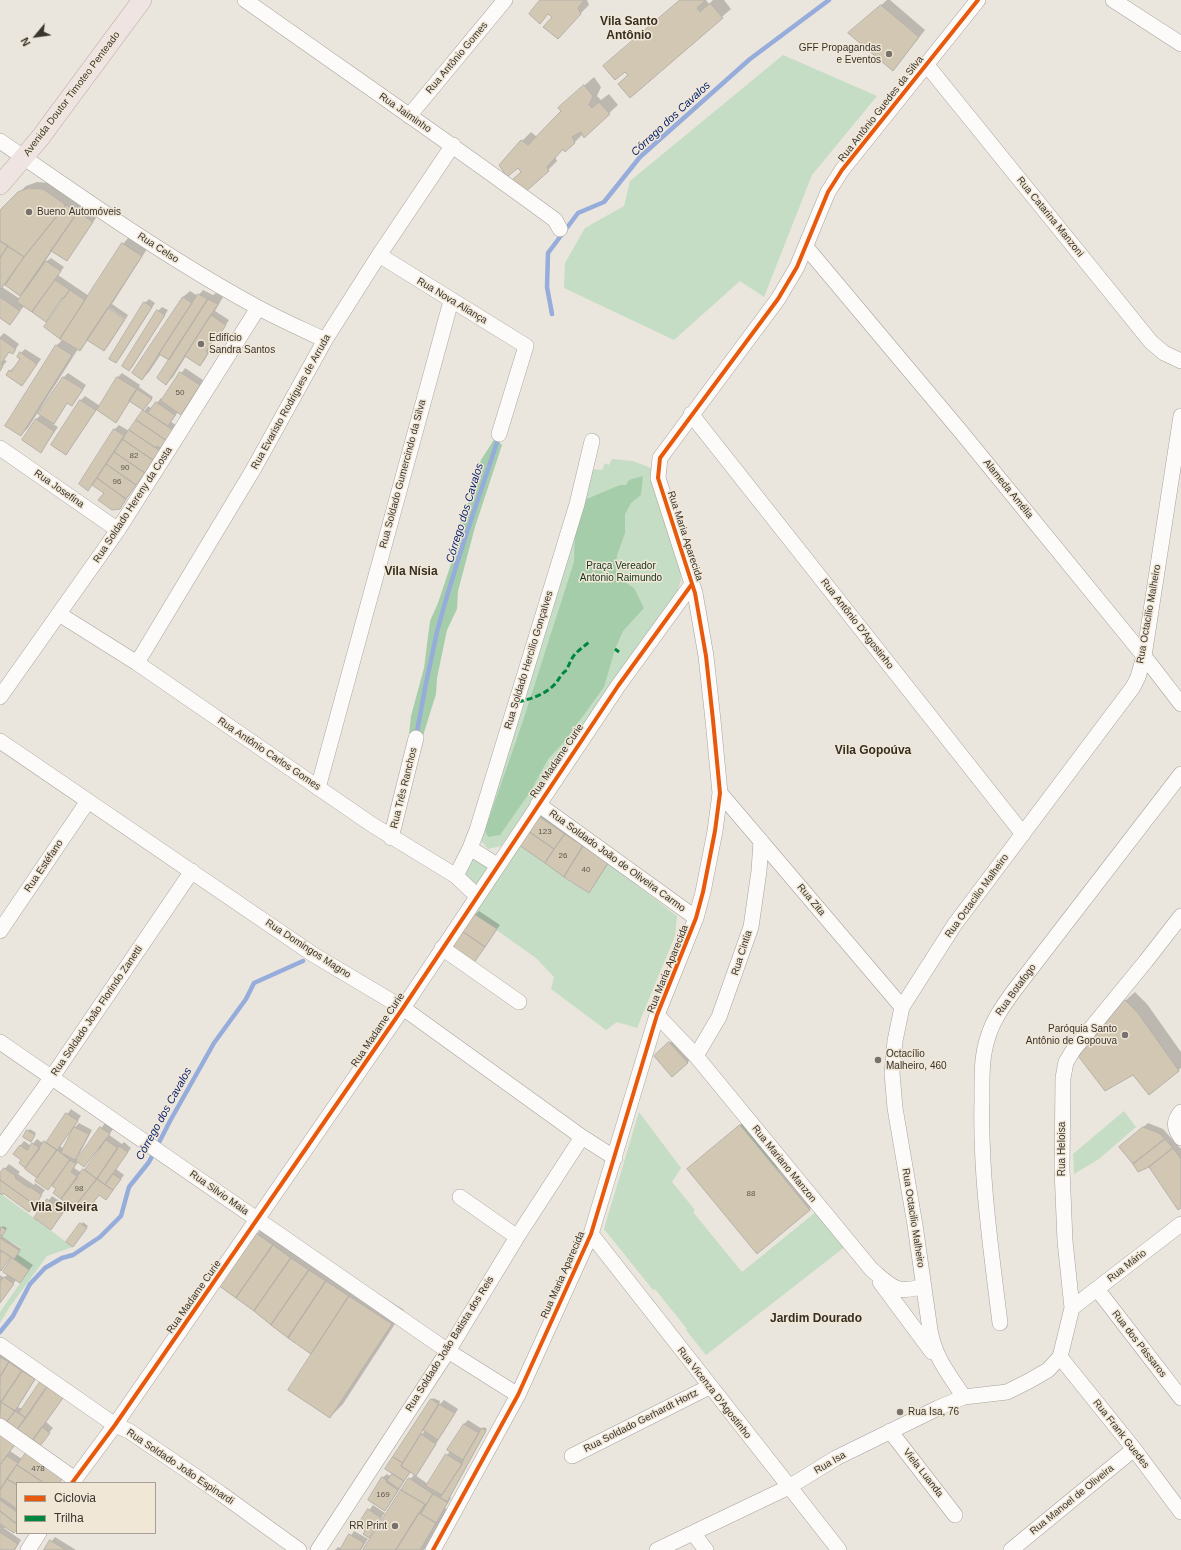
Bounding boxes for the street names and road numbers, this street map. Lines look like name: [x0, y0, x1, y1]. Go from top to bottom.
street label: Rua Antônio Gomes: [423, 20, 491, 96]
street label: Avenida Doutor Timoteo Penteado: [21, 29, 123, 159]
street label: Rua Antônio Guedes da Silva: [836, 54, 926, 164]
street label: Rua Jaiminho: [377, 91, 433, 135]
street label: Rua Catarina Manzoni: [1014, 175, 1086, 259]
street label: Rua Celso: [135, 230, 181, 266]
street label: Rua Nova Aliança: [415, 275, 489, 327]
street label: Rua Evaristo Rodrigues de Arruda: [249, 332, 333, 472]
street label: Rua Soldado Gumercindo da Silva: [377, 398, 429, 550]
street label: Rua Soldado Hereny da Costa: [91, 445, 175, 565]
street label: Alameda Amélia: [980, 457, 1036, 521]
street label: Rua Josefina: [32, 467, 86, 511]
street label: Rua Maria Aparecida: [665, 489, 705, 583]
street label: Rua Octacilio Malheiro: [1134, 563, 1164, 665]
street label: Rua Antônio D'Agostinho: [818, 576, 896, 672]
street label: Rua Soldado Hercilio Gonçalves: [502, 589, 556, 731]
street label: Rua Antônio Carlos Gomes: [215, 715, 323, 793]
street label: Rua Madame Curie: [528, 722, 586, 800]
street label: Rua Três Ranchos: [388, 746, 420, 830]
street label: Rua Soldado João de Oliveira Carmo: [546, 807, 688, 915]
street label: Rua Estéfano: [22, 838, 66, 894]
street label: Rua Octacilio Malheiro: [943, 852, 1011, 940]
street label: Rua Zita: [794, 882, 828, 918]
street label: Rua Domingos Magno: [263, 917, 353, 981]
street label: Rua Maria Aparecida: [645, 923, 691, 1015]
street label: Rua Cintia: [729, 929, 755, 977]
street label: Rua Soldado João Florindo Zanetti: [49, 944, 145, 1078]
street label: Rua Botafogo: [993, 962, 1039, 1018]
street label: Rua Madame Curie: [349, 991, 407, 1069]
street label: Rua Heloisa: [1056, 1122, 1068, 1176]
street label: Rua Mariano Manzon: [749, 1123, 819, 1205]
street label: Rua Octacilio Malheiro: [899, 1167, 927, 1269]
street label: Rua Silvio Maia: [187, 1168, 251, 1218]
street label: Rua Maria Aparecida: [538, 1230, 588, 1320]
street label: Rua Mário: [1105, 1247, 1149, 1285]
street label: Rua Madame Curie: [164, 1258, 224, 1336]
street label: Rua Soldado João Batista dos Reis: [403, 1274, 497, 1414]
street label: Rua dos Pássaros: [1109, 1308, 1169, 1380]
street label: Rua Vicenza D'Agostinho: [675, 1345, 753, 1441]
street label: Rua Soldado Gerhardt Hortz: [582, 1387, 700, 1455]
street label: Rua Frank Guedes: [1090, 1397, 1152, 1471]
street label: Rua Soldado João Espinardi: [124, 1427, 236, 1507]
street label: Viela Luanda: [900, 1446, 946, 1500]
street label: Rua Isa: [812, 1449, 848, 1477]
street label: Rua Manoel de Oliveira: [1028, 1462, 1116, 1538]

